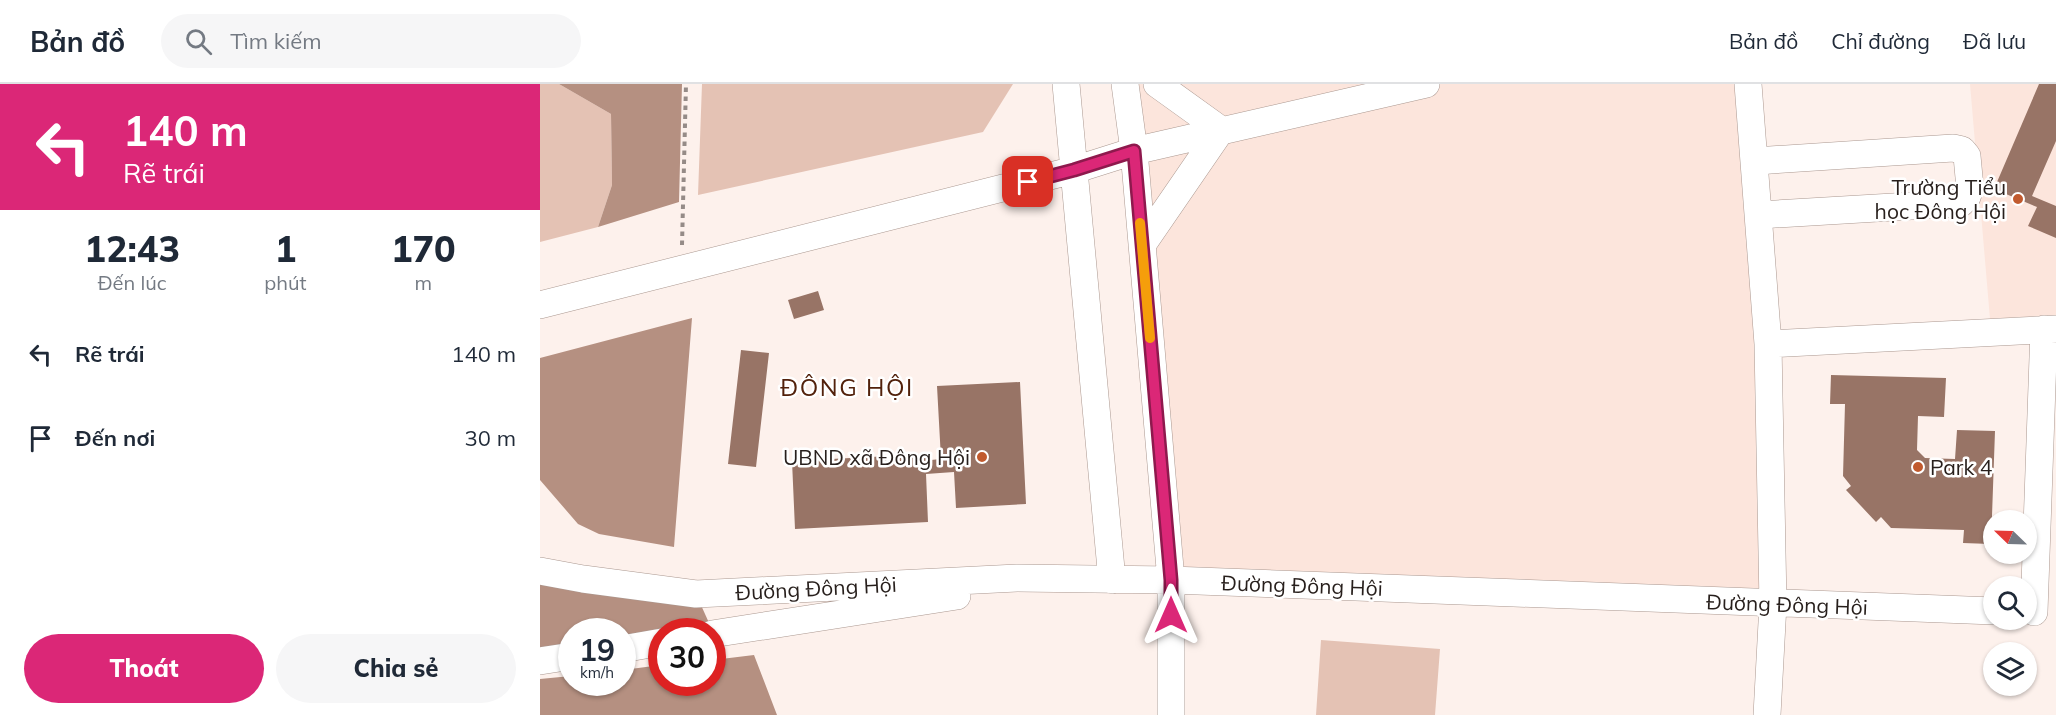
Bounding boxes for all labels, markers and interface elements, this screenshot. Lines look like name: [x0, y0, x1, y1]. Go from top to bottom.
search box: [161, 14, 581, 68]
text: Bản đồ: [30, 24, 125, 59]
icon: search: [182, 25, 215, 58]
text: Tìm kiếm: [230, 27, 322, 55]
text: Bản đồ: [1729, 28, 1798, 54]
text: Chỉ đường: [1831, 28, 1930, 54]
text: Đã lưu: [1963, 28, 2026, 54]
text: 140 m: [123, 104, 248, 157]
icon: left: [24, 108, 102, 186]
text: Rẽ trái: [123, 156, 205, 190]
pin: [1002, 156, 1053, 207]
icon: arrive: [1011, 165, 1044, 198]
place label: Trường Tiểu học Đông Hội: [1875, 174, 2006, 224]
marker: Trường Tiểu học Đông Hội: [2011, 192, 2025, 206]
text: 12:43: [84, 226, 180, 271]
text: 1: [275, 226, 296, 271]
text: 170: [391, 226, 456, 271]
text: Đến lúc: [98, 270, 167, 295]
text: phút: [264, 270, 307, 295]
text: m: [415, 270, 432, 295]
icon: left: [24, 338, 57, 371]
text: Rẽ trái: [75, 340, 145, 368]
text: 140 m: [451, 340, 516, 368]
district label: ĐÔNG HỘI: [780, 372, 914, 402]
icon: arrive: [24, 422, 57, 455]
text: Đến nơi: [75, 424, 155, 452]
text: 30 m: [465, 424, 516, 452]
place label: UBND xã Đông Hội: [783, 444, 970, 470]
marker: UBND xã Đông Hội: [975, 450, 989, 464]
place label: Park 4: [1930, 454, 1993, 480]
marker: Park 4: [1911, 460, 1925, 474]
north arrow: [1983, 510, 2037, 564]
map controls: [1983, 510, 2037, 696]
street label: Đường Đông Hội: [1221, 569, 1383, 601]
street label: Đường Đông Hội: [735, 571, 897, 605]
button: search: [1983, 576, 2037, 630]
position arrow: [1139, 583, 1203, 647]
street label: Đường Đông Hội: [1706, 588, 1868, 620]
speed limit sign: 30: [648, 618, 726, 696]
text: 19: [579, 631, 615, 669]
button: Thoát: [24, 634, 264, 703]
button: Chia sẻ: [276, 634, 516, 703]
button: layers: [1983, 642, 2037, 696]
text: km/h: [580, 663, 614, 682]

